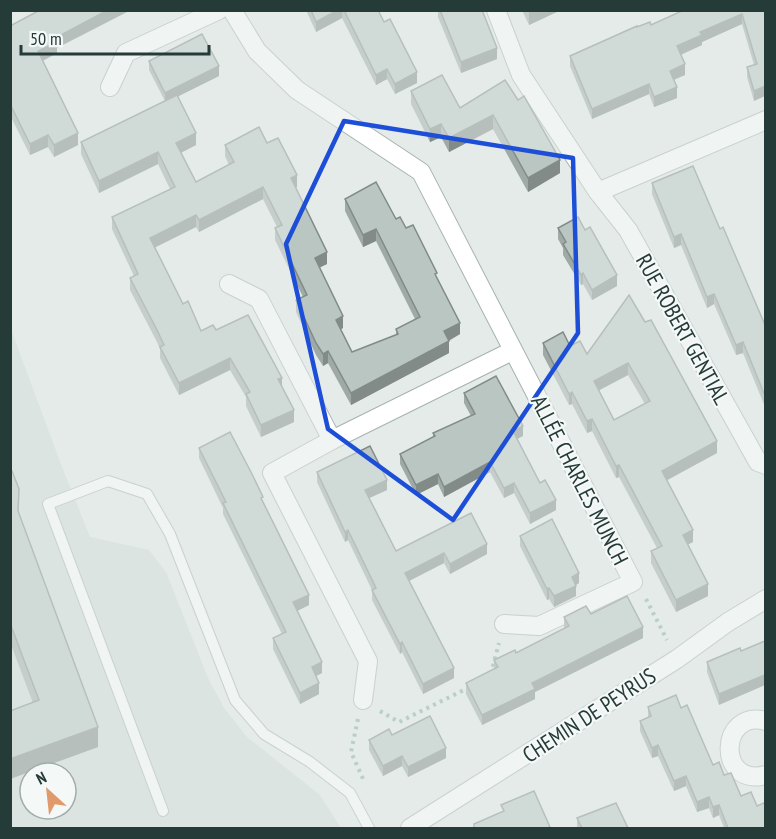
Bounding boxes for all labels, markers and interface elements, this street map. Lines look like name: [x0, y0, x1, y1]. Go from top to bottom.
scale bar: [21, 18, 208, 56]
text: 50 m: [30, 27, 62, 50]
street label: RUE ROBERT GENTIAL: [630, 249, 736, 409]
street label: ALLÉE CHARLES MUNCH: [525, 390, 635, 570]
street label: CHEMIN DE PEYRUS: [517, 661, 661, 769]
north arrow: [18, 761, 78, 821]
text: N: [33, 767, 50, 789]

